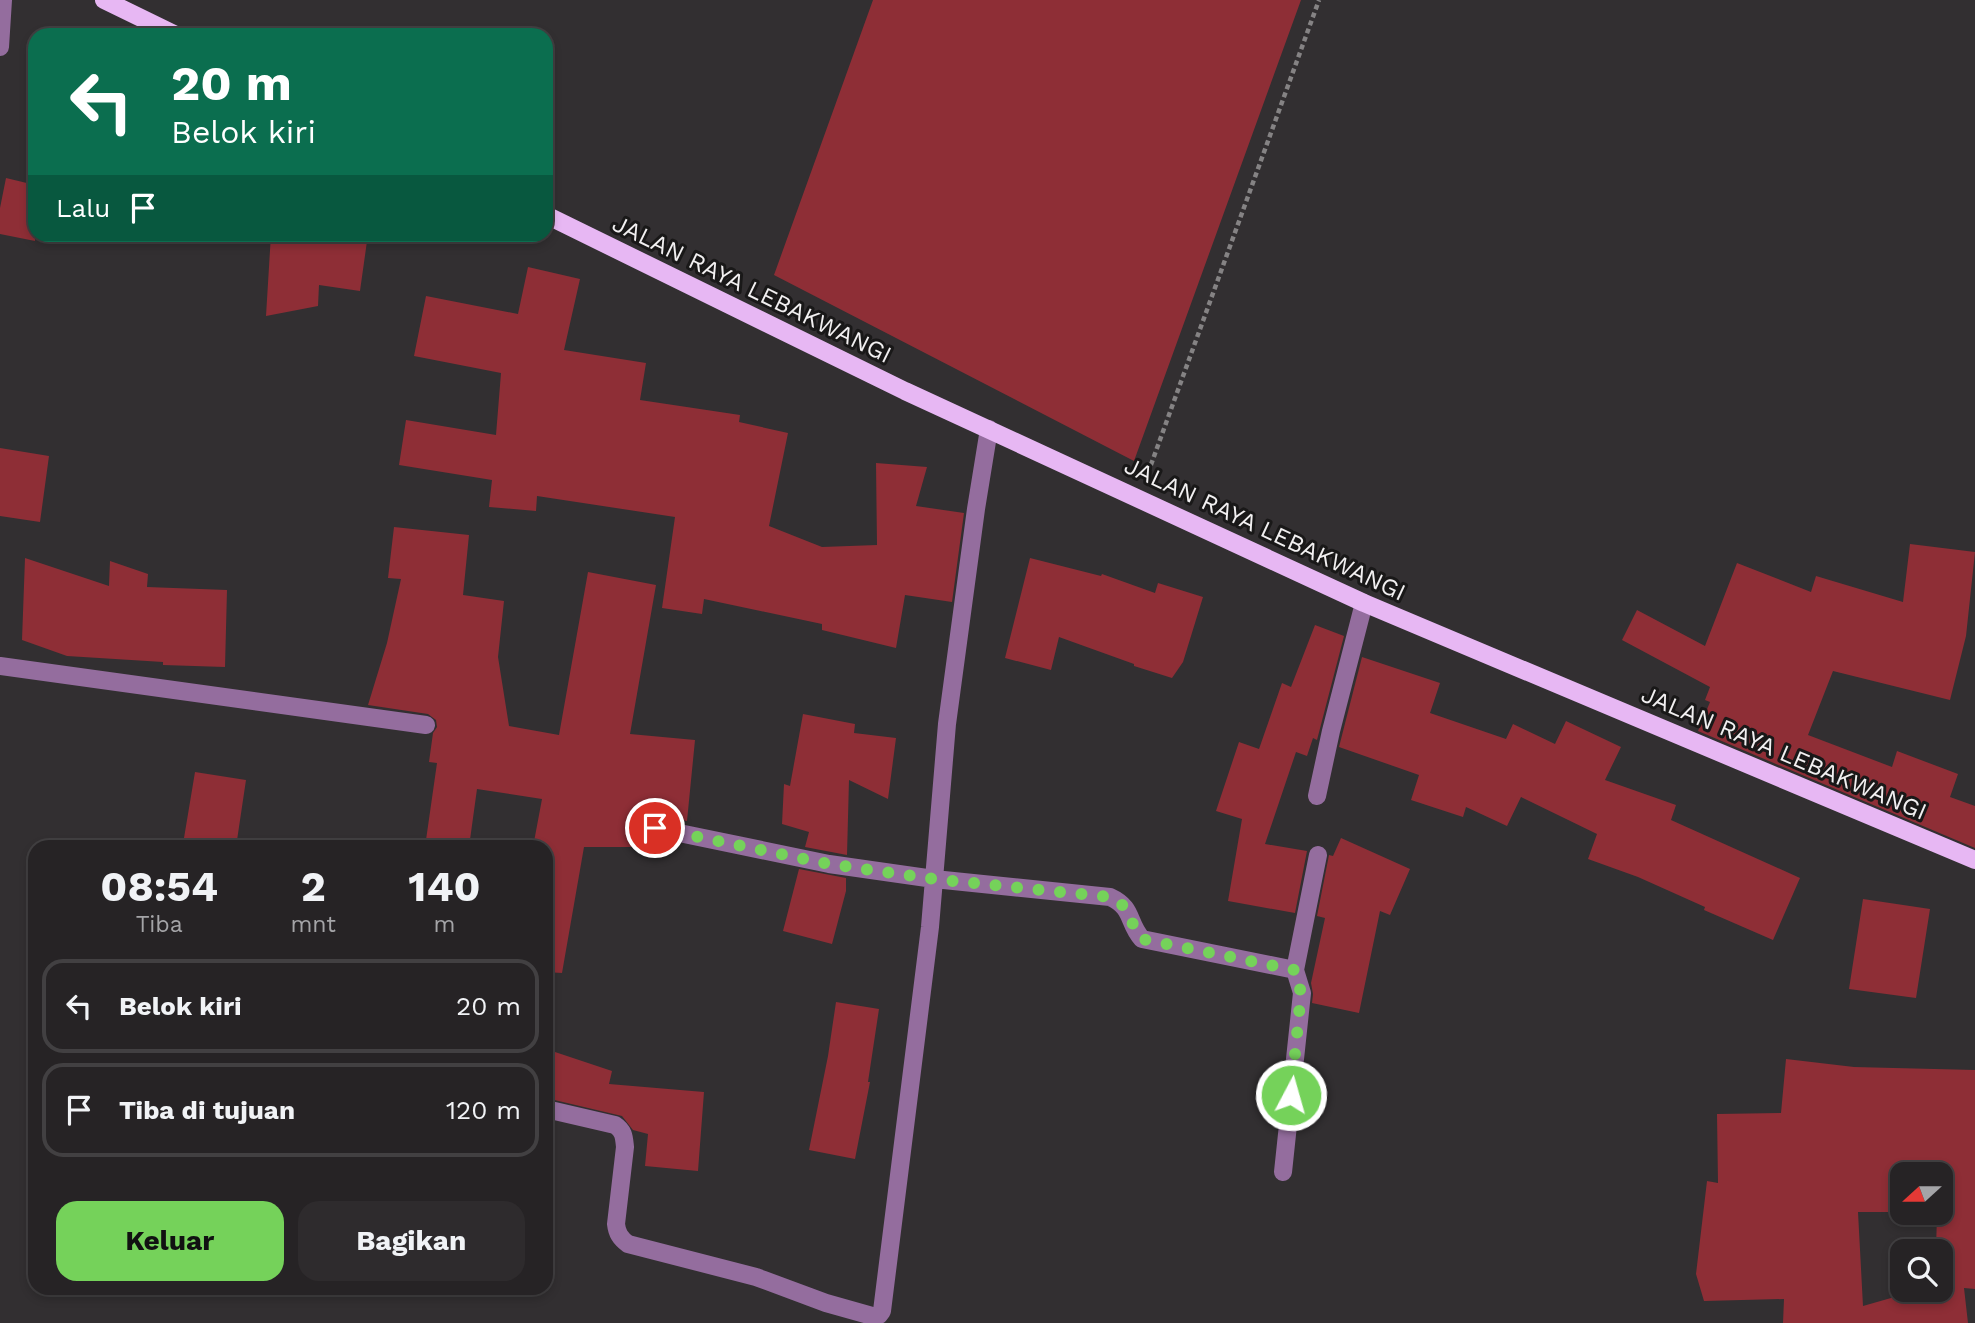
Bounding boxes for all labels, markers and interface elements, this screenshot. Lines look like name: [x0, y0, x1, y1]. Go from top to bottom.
text: 20 m: [171, 54, 292, 112]
icon: left: [56, 56, 147, 147]
text: Belok kiri: [171, 113, 316, 151]
icon: arrive: [124, 189, 162, 227]
text: Lalu: [56, 193, 110, 223]
street label: JALAN RAYA LEBAKWANGI: [608, 209, 896, 369]
street label: JALAN RAYA LEBAKWANGI: [1120, 451, 1410, 607]
street label: JALAN RAYA LEBAKWANGI: [1637, 680, 1931, 826]
pin: [625, 798, 685, 858]
icon: arrive: [636, 809, 674, 847]
text: 08:54: [100, 862, 218, 911]
text: 2: [301, 862, 326, 911]
text: 140: [408, 862, 481, 911]
text: Tiba: [136, 911, 183, 938]
text: mnt: [290, 911, 336, 938]
text: m: [434, 911, 455, 938]
icon: left: [60, 987, 98, 1025]
text: Belok kiri: [119, 991, 242, 1021]
text: 20 m: [456, 991, 521, 1021]
position arrow: [1254, 1058, 1328, 1132]
icon: arrive: [60, 1091, 98, 1129]
text: Tiba di tujuan: [119, 1095, 295, 1125]
text: 120 m: [446, 1095, 521, 1125]
north arrow: [1890, 1162, 1953, 1225]
map controls: [1890, 1162, 1953, 1302]
button: Keluar: [56, 1201, 284, 1281]
button: Bagikan: [298, 1201, 525, 1281]
button: search: [1890, 1239, 1953, 1302]

